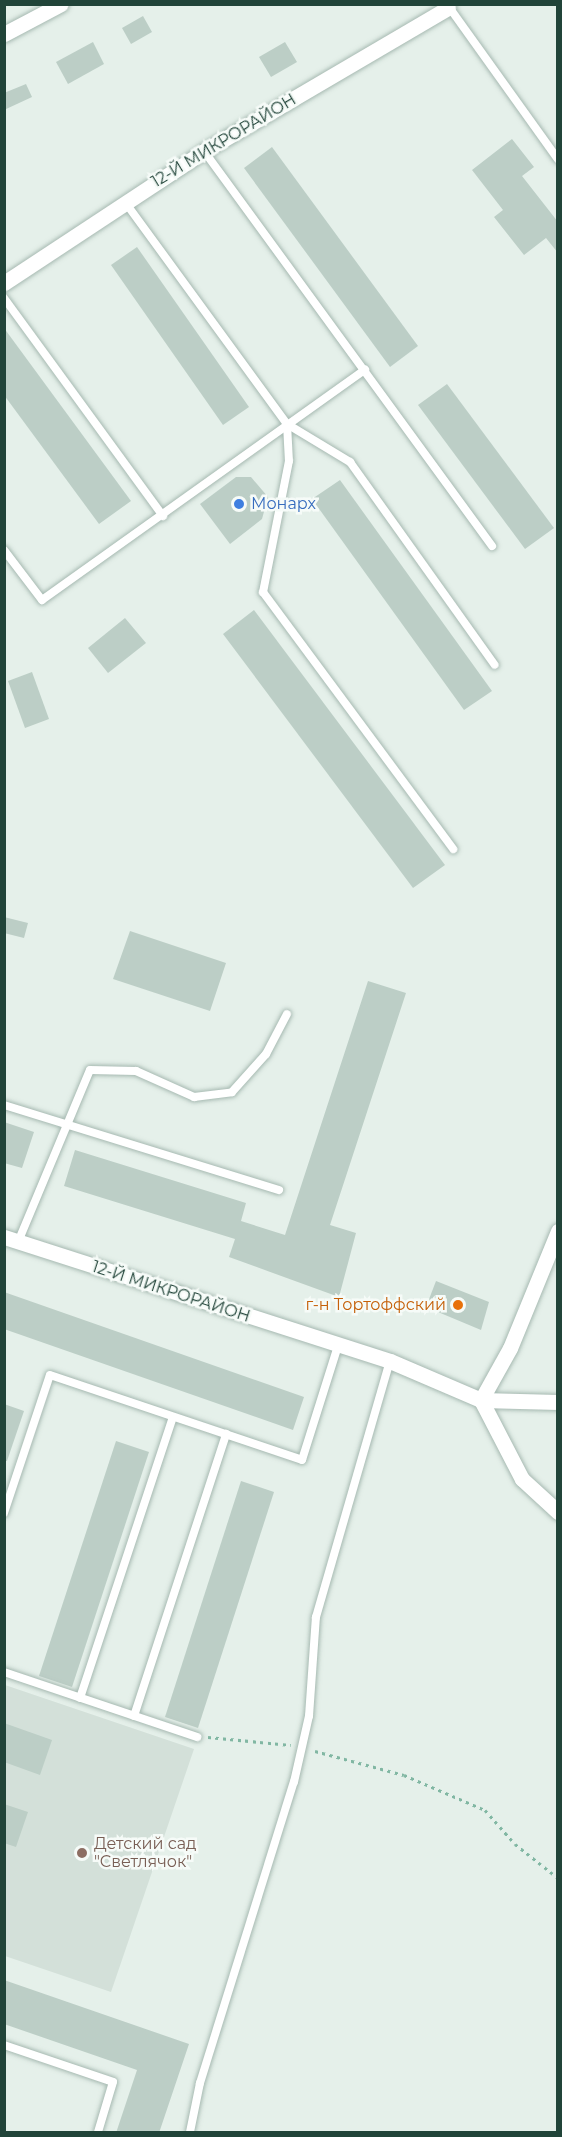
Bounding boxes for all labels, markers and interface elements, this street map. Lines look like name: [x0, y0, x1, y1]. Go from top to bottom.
street label: 12-Й МИКРОРАЙОН: [148, 90, 300, 192]
place label: Монарх: [251, 494, 316, 514]
marker: Монарх: [232, 497, 246, 511]
street label: 12-Й МИКРОРАЙОН: [89, 1257, 253, 1327]
place label: г-н Тортоффский: [305, 1295, 446, 1315]
marker: г-н Тортоффский: [451, 1298, 465, 1312]
place label: Детский сад "Светлячок": [94, 1834, 196, 1872]
marker: Детский сад "Светлячок": [75, 1846, 89, 1860]

